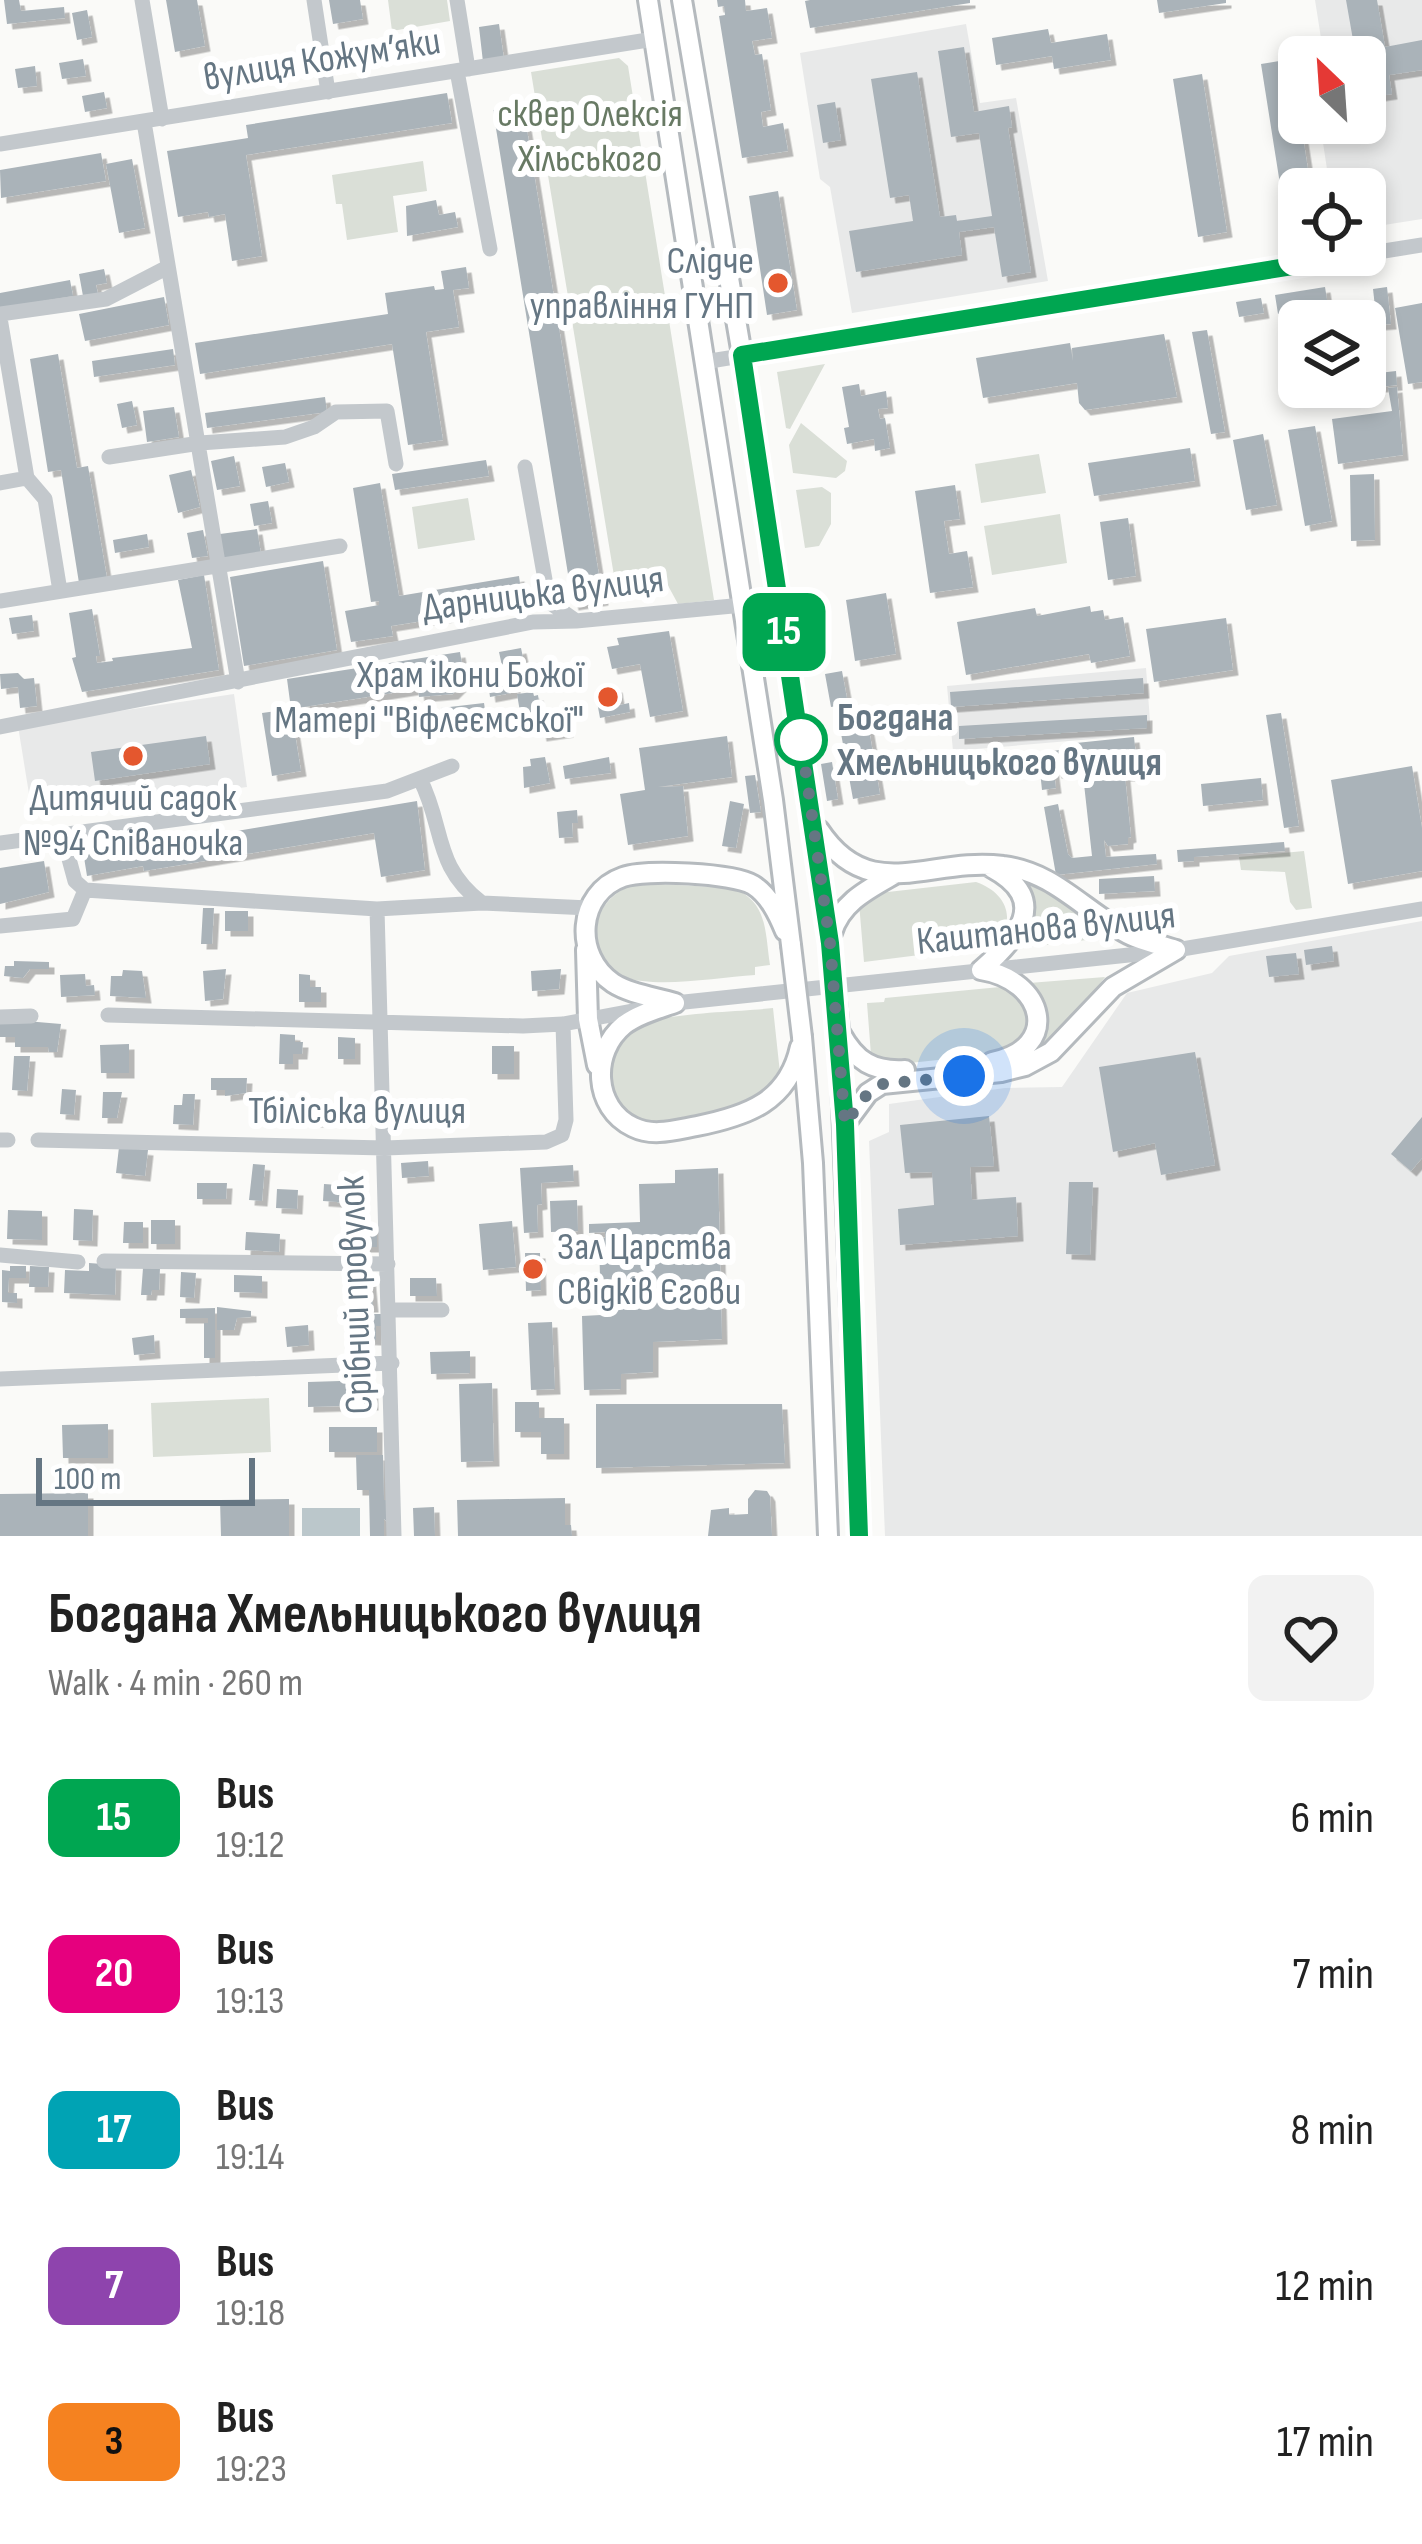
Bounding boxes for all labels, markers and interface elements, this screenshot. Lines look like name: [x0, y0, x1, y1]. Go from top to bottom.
street label: вулиця Кожум’яки: [200, 18, 444, 102]
north arrow: [1278, 36, 1386, 144]
map controls: [1278, 36, 1386, 408]
park label: сквер Олексія Хільського: [497, 91, 683, 183]
button: locate: [1278, 168, 1386, 276]
place label: Слідче управління ГУНП: [530, 238, 754, 330]
marker: Слідче управління ГУНП: [765, 270, 791, 296]
button: layers: [1278, 300, 1386, 408]
street label: Дарницька вулиця: [420, 556, 666, 632]
line badge: 15: [730, 593, 838, 671]
text: 15: [767, 606, 802, 657]
place label: Храм ікони Божої Матері "Віфлеємської": [274, 652, 586, 744]
marker: Храм ікони Божої Матері "Віфлеємської": [595, 684, 621, 710]
place label: Богдана Хмельницького вулиця: [836, 695, 1162, 787]
marker: Богдана Хмельницького вулиця: [776, 715, 826, 765]
marker: Дитячий садок №94 Співаночка: [120, 743, 146, 769]
place label: Дитячий садок №94 Співаночка: [23, 775, 243, 867]
street label: Каштанова вулиця: [914, 892, 1178, 966]
your location: [934, 1046, 994, 1106]
street label: Тбіліська вулиця: [248, 1088, 466, 1135]
street label: Срібний провулок: [328, 1175, 384, 1415]
place label: Зал Царства Свідків Єгови: [557, 1224, 741, 1316]
marker: Зал Царства Свідків Єгови: [520, 1256, 546, 1282]
scale bar: [36, 1452, 255, 1505]
text: 100 m: [54, 1459, 121, 1499]
button: heart: [1248, 1575, 1374, 1701]
text: Богдана Хмельницького вулиця: [48, 1581, 702, 1649]
text: Walk · 4 min · 260 m: [48, 1660, 303, 1707]
text: Bus: [216, 1767, 274, 1822]
text: 6 min: [1291, 1791, 1374, 1846]
text: 15: [97, 1792, 132, 1843]
text: 19:12: [216, 1822, 284, 1869]
text: Bus: [216, 1923, 274, 1978]
text: 7 min: [1292, 1947, 1374, 2002]
text: 20: [95, 1948, 133, 1999]
text: 19:13: [216, 1978, 284, 2025]
text: Bus: [216, 2079, 274, 2134]
text: 8 min: [1291, 2103, 1374, 2158]
text: 17: [97, 2104, 131, 2155]
text: 19:14: [216, 2134, 284, 2181]
text: Bus: [216, 2235, 274, 2290]
text: 12 min: [1276, 2259, 1374, 2314]
text: 7: [105, 2260, 123, 2311]
text: 19:18: [216, 2290, 285, 2337]
text: Bus: [216, 2391, 274, 2446]
text: 17 min: [1277, 2415, 1374, 2470]
text: 3: [105, 2416, 123, 2467]
text: 19:23: [216, 2446, 287, 2493]

